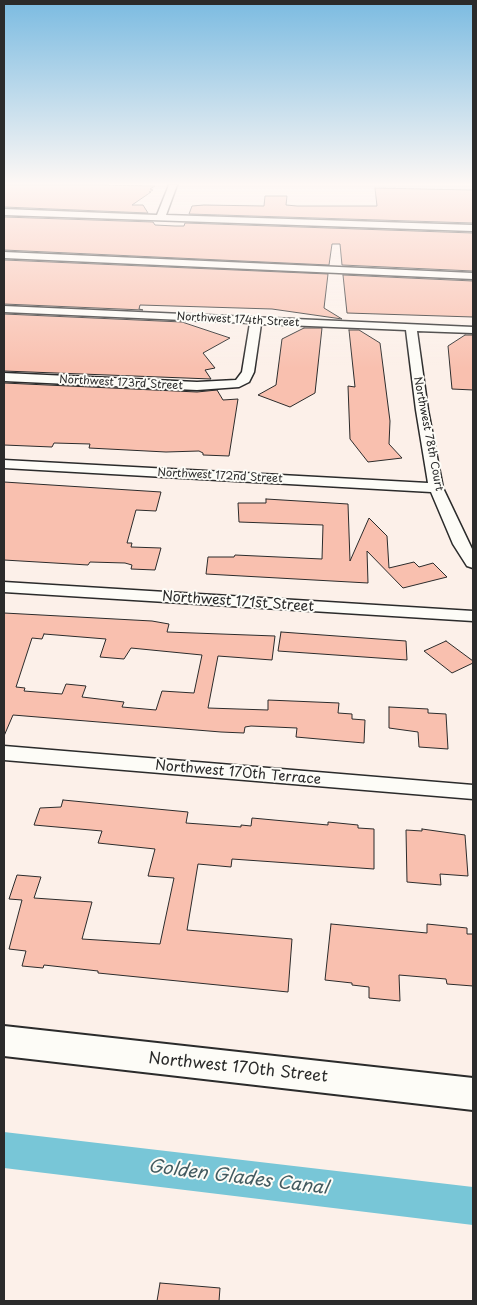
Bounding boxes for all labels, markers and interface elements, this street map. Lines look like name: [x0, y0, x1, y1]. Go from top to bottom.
street label: Northwest 174th Street: [176, 310, 300, 330]
street label: Northwest 173rd Street: [59, 373, 183, 393]
street label: Northwest 78th Court: [410, 376, 446, 492]
street label: Northwest 172nd Street: [157, 466, 283, 486]
street label: Northwest 171st Street: [161, 588, 315, 616]
street label: Northwest 170th Terrace: [154, 757, 322, 789]
street label: Northwest 170th Street: [147, 1049, 329, 1087]
water label: Golden Glades Canal: [147, 1156, 329, 1200]

